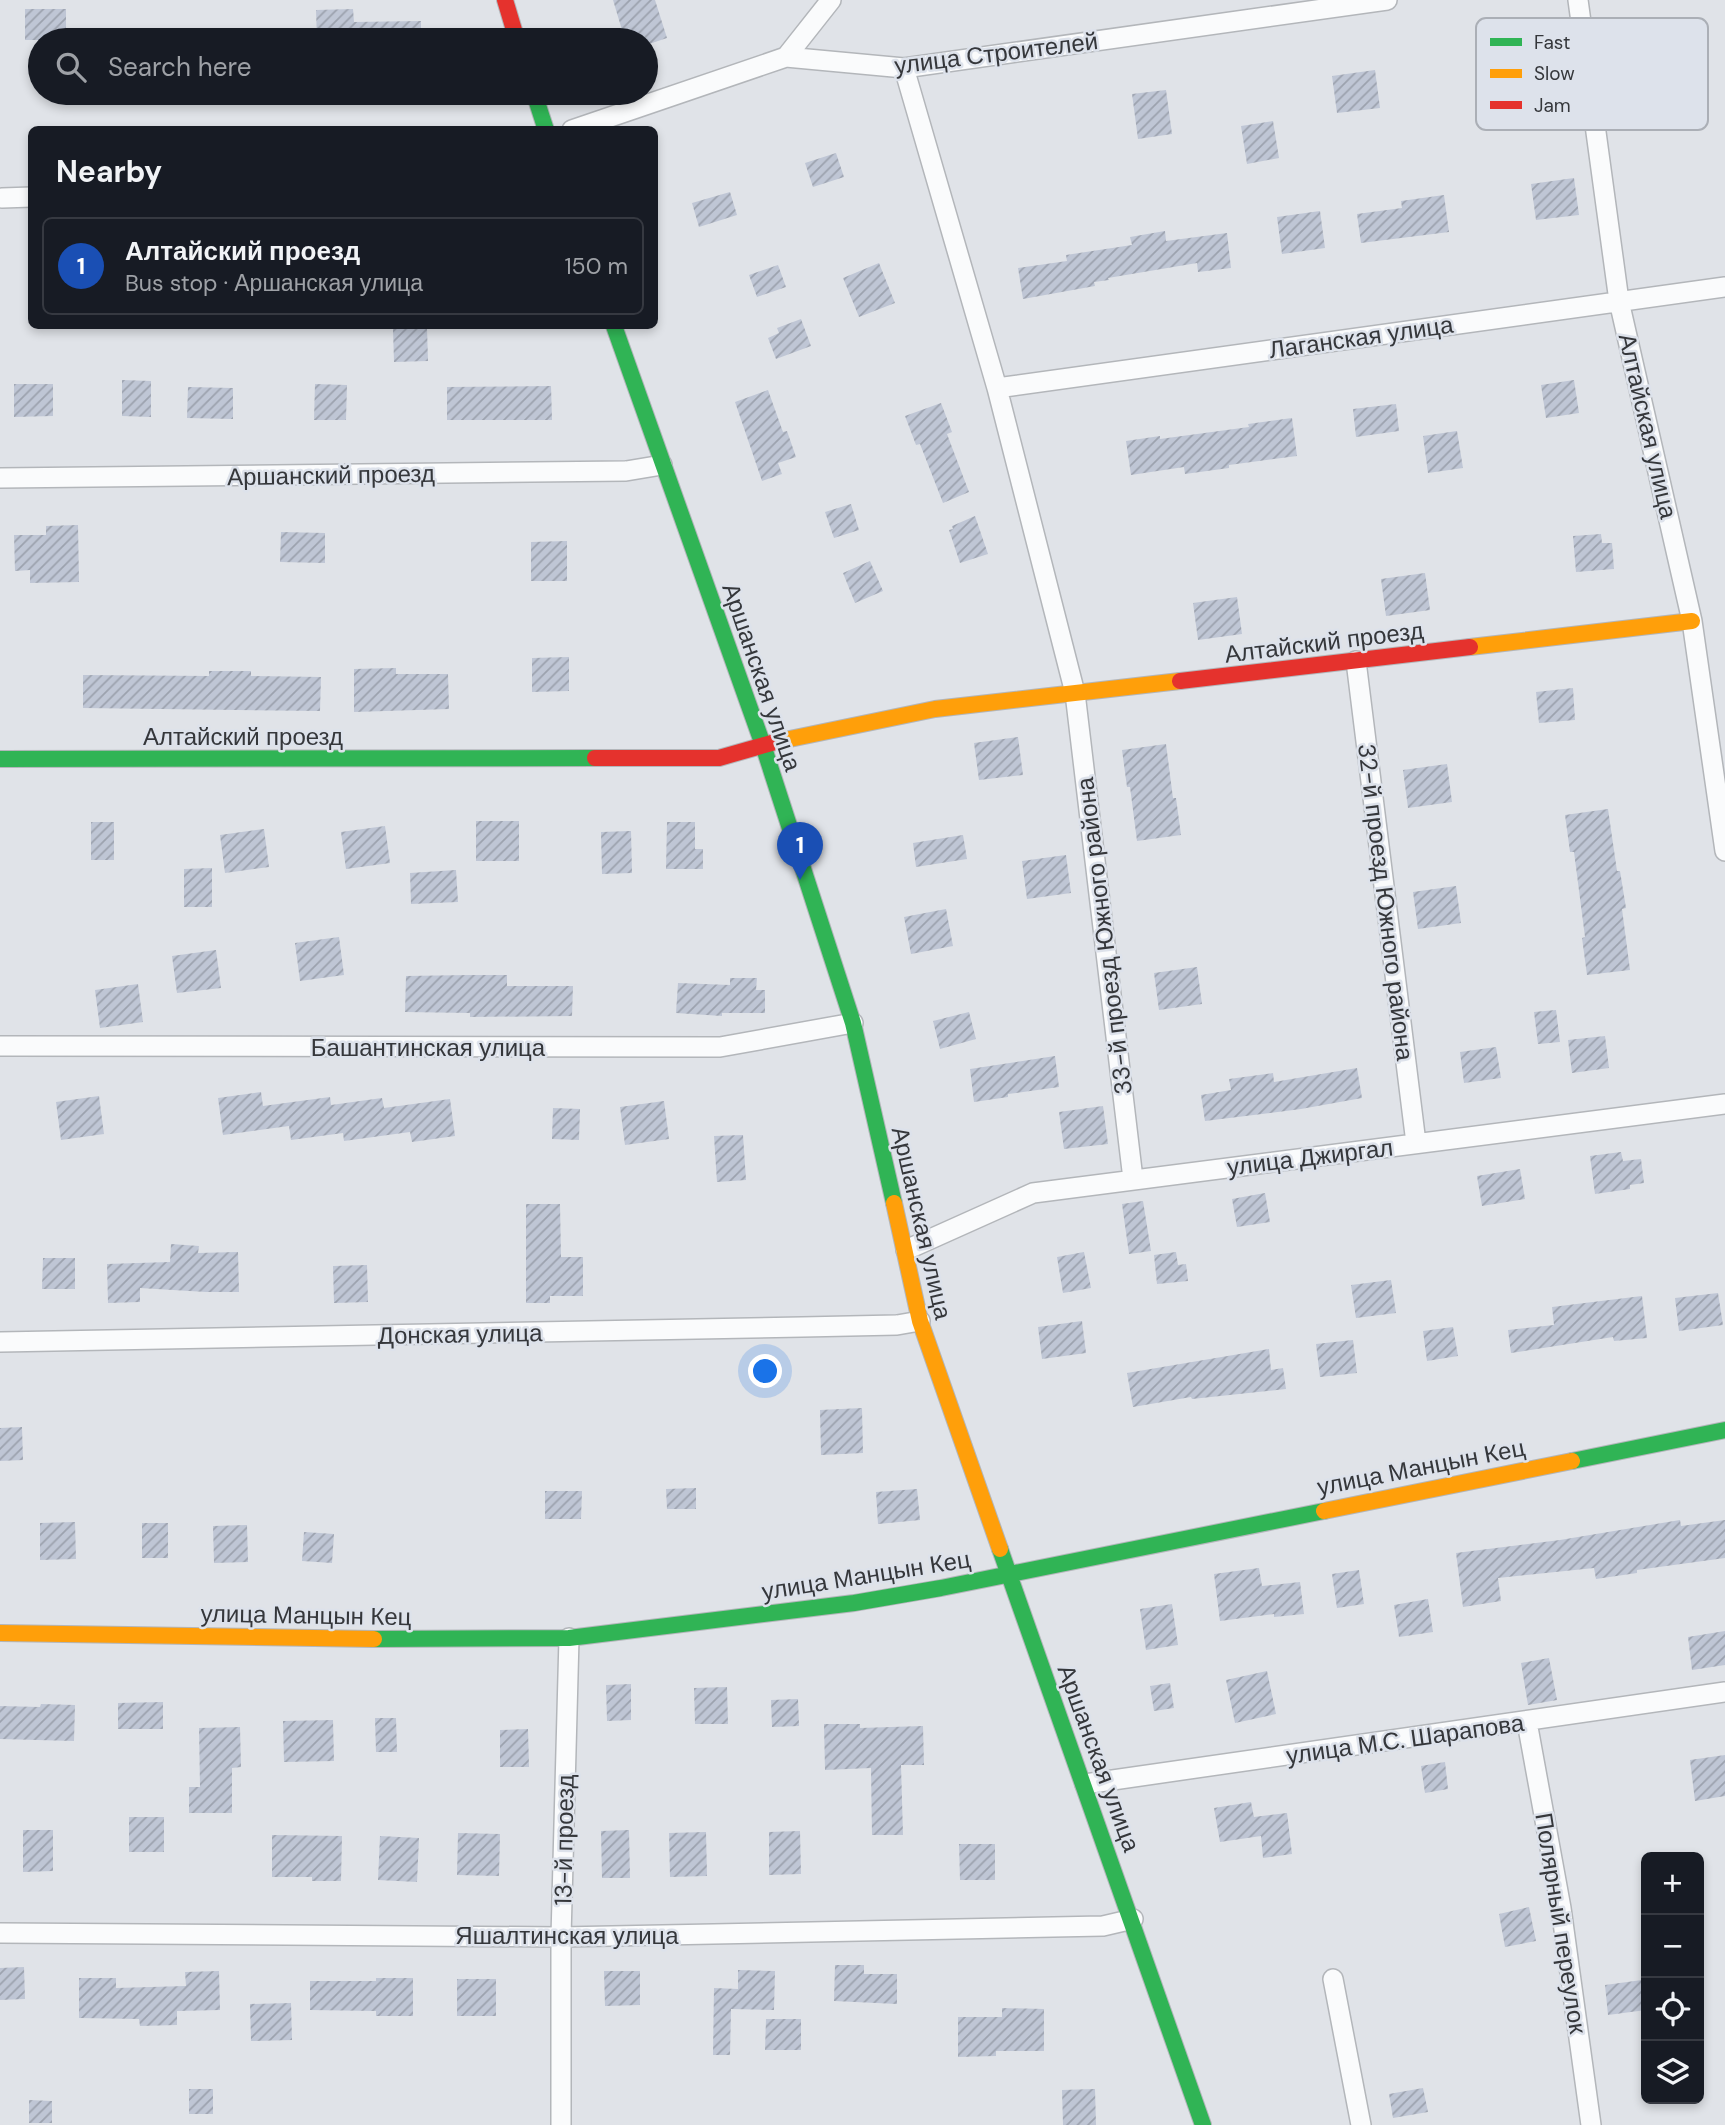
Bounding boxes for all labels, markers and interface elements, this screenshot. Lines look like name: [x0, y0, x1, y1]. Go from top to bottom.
legend: [1476, 18, 1708, 130]
street label: улица Строителей: [892, 25, 1100, 81]
search box: [28, 28, 658, 105]
text: Fast: [1534, 30, 1570, 55]
icon: search: [52, 48, 90, 86]
text: Search here: [108, 50, 251, 84]
text: Slow: [1534, 61, 1575, 86]
text: Jam: [1534, 93, 1571, 118]
text: Nearby: [56, 152, 162, 191]
text: Алтайский проезд: [125, 234, 360, 268]
text: 1: [77, 251, 85, 281]
text: 150 m: [564, 251, 628, 281]
text: Bus stop · Аршанская улица: [125, 268, 423, 298]
street label: Лаганская улица: [1267, 309, 1456, 365]
street label: Алтайская улица: [1612, 330, 1685, 522]
street label: Аршанский проезд: [227, 458, 435, 492]
street label: Аршанская улица: [715, 579, 809, 776]
street label: Алтайский проезд: [1223, 614, 1425, 670]
street label: Алтайский проезд: [143, 721, 343, 752]
street label: 32-й проезд Южного района: [1351, 742, 1421, 1063]
street label: 33-й проезд Южного района: [1069, 775, 1139, 1096]
pin: 1: [777, 822, 823, 880]
street label: Башантинская улица: [311, 1032, 546, 1063]
street label: Аршанская улица: [885, 1124, 959, 1323]
street label: улица Джиргал: [1225, 1131, 1395, 1183]
street label: Донская улица: [377, 1317, 543, 1351]
your location: [748, 1354, 782, 1388]
street label: улица Манцын Кец: [1315, 1432, 1528, 1502]
street label: улица Манцын Кец: [759, 1543, 973, 1607]
street label: улица Манцын Кец: [200, 1598, 412, 1632]
street label: Аршанская улица: [1051, 1660, 1147, 1856]
street label: улица М.С. Шарапова: [1284, 1707, 1527, 1771]
street label: 13-й проезд: [547, 1774, 581, 1906]
street label: Полярный переулок: [1528, 1810, 1594, 2036]
map controls: [1641, 1852, 1704, 2104]
button: +: [1641, 1852, 1704, 1915]
button: −: [1641, 1915, 1704, 1978]
street label: Яшалтинская улица: [455, 1920, 679, 1951]
button: locate: [1641, 1978, 1704, 2041]
button: layers: [1641, 2041, 1704, 2104]

